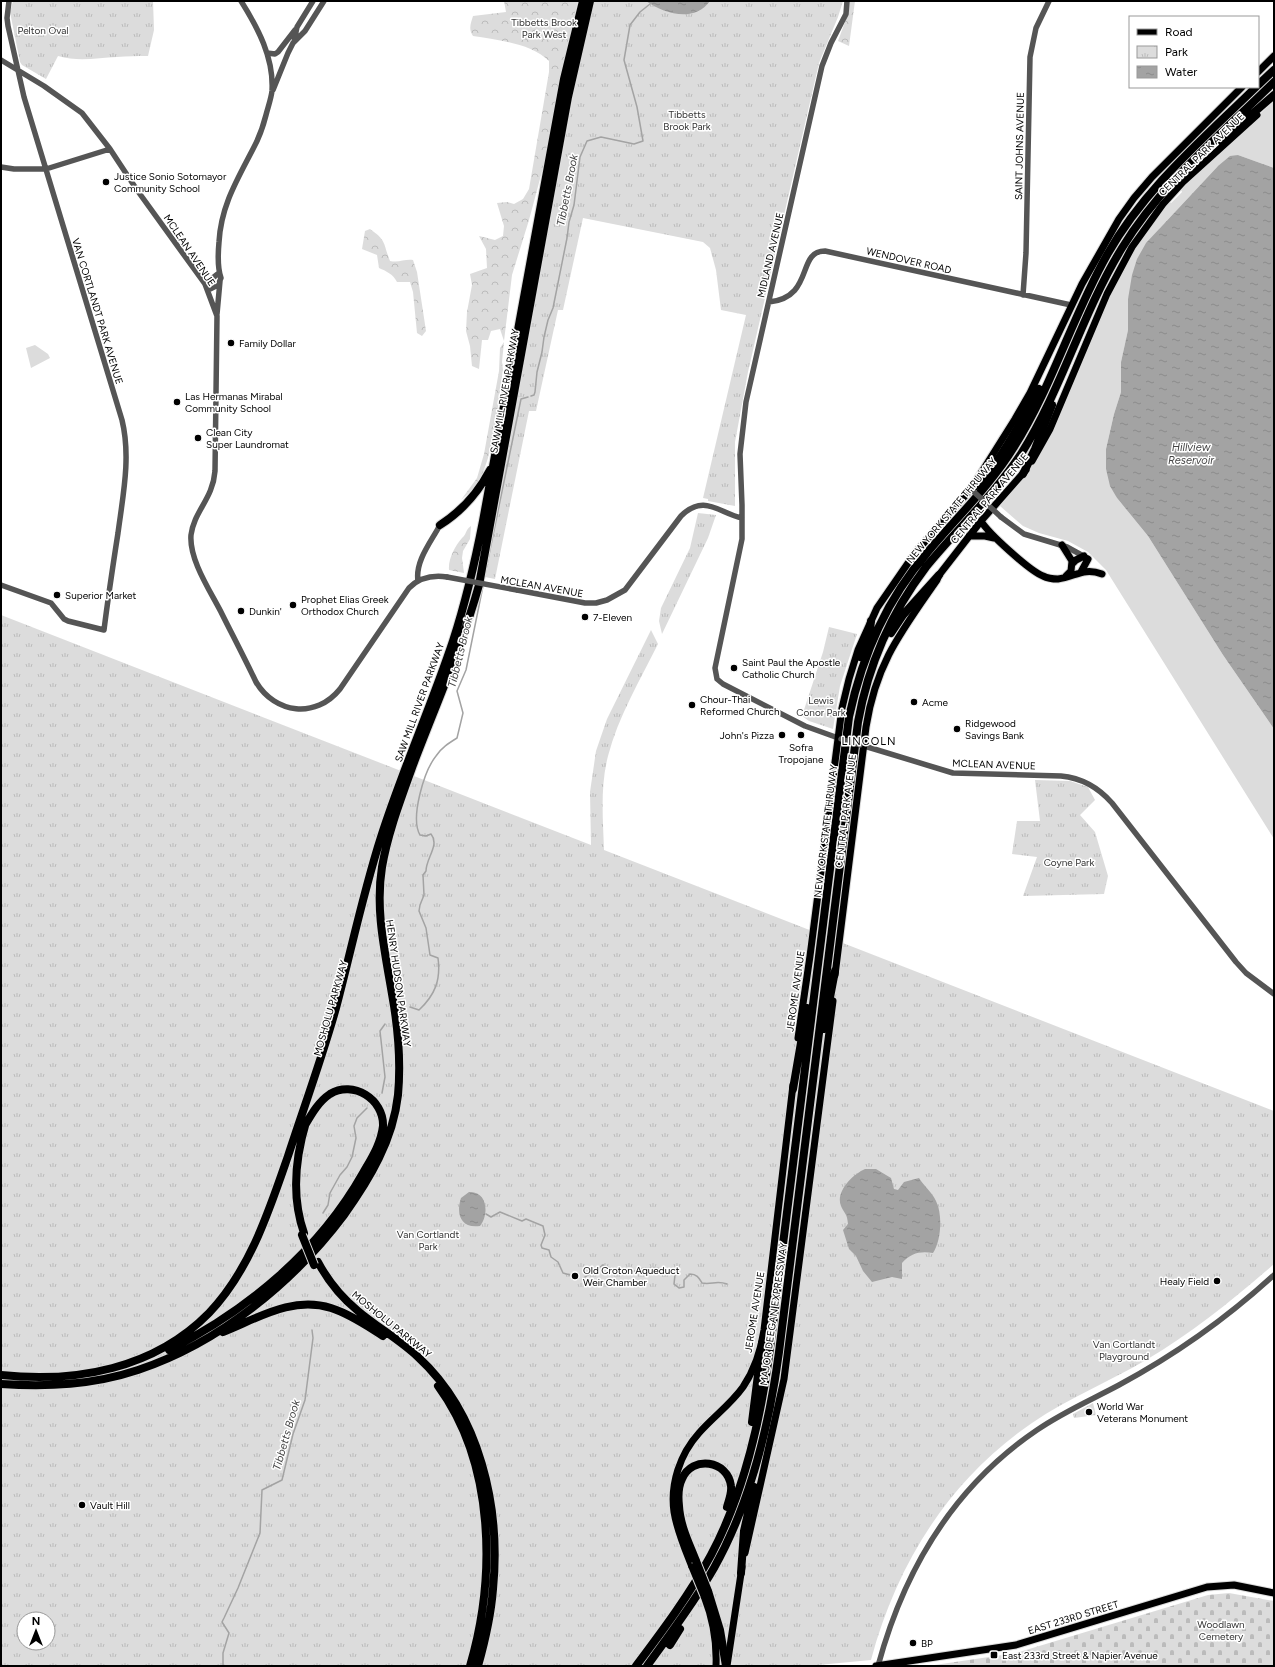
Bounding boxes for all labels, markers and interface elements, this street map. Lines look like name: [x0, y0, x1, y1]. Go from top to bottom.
park label: Tibbetts Brook Park West: [511, 16, 577, 41]
legend: [1129, 16, 1259, 88]
park label: Pelton Oval: [17, 24, 69, 37]
text: Road: [1165, 25, 1193, 39]
text: Park: [1165, 45, 1188, 59]
text: Water: [1165, 65, 1197, 79]
street label: SAINT JOHNS AVENUE: [1012, 92, 1027, 200]
park label: Tibbetts Brook Park: [663, 108, 711, 133]
street label: CENTRAL PARK AVENUE: [1156, 110, 1247, 199]
water label: Tibbetts Brook: [554, 153, 581, 227]
place label: Justice Sonio Sotomayor Community School: [114, 170, 227, 195]
marker: Justice Sonio Sotomayor Community School: [101, 177, 111, 187]
street label: MIDLAND AVENUE: [754, 211, 787, 299]
street label: MCLEAN AVENUE: [161, 212, 218, 289]
street label: VAN CORTLANDT PARK AVENUE: [69, 237, 126, 386]
street label: WENDOVER ROAD: [865, 244, 953, 277]
street label: SAW MILL RIVER PARKWAY: [487, 328, 522, 454]
place label: Family Dollar: [239, 337, 296, 350]
marker: Family Dollar: [226, 338, 236, 348]
place label: Las Hermanas Mirabal Community School: [185, 390, 283, 415]
marker: Las Hermanas Mirabal Community School: [172, 397, 182, 407]
place label: Clean City Super Laundromat: [206, 426, 289, 451]
marker: Clean City Super Laundromat: [193, 433, 203, 443]
water label: Hillview Reservoir: [1168, 441, 1215, 467]
street label: CENTRAL PARK AVENUE: [948, 450, 1031, 546]
street label: NEW YORK STATE THRUWAY: [903, 455, 999, 566]
street label: MCLEAN AVENUE: [500, 573, 584, 600]
place label: Superior Market: [65, 589, 137, 602]
marker: Superior Market: [52, 590, 62, 600]
place label: Prophet Elias Greek Orthodox Church: [301, 593, 389, 618]
marker: Prophet Elias Greek Orthodox Church: [288, 600, 298, 610]
place label: Dunkin': [249, 605, 282, 618]
marker: Dunkin': [236, 606, 246, 616]
place label: 7-Eleven: [593, 611, 633, 624]
marker: 7-Eleven: [580, 612, 590, 622]
water label: Tibbetts Brook: [445, 615, 476, 689]
street label: SAW MILL RIVER PARKWAY: [392, 641, 447, 764]
place label: Saint Paul the Apostle Catholic Church: [742, 656, 841, 681]
marker: Saint Paul the Apostle Catholic Church: [729, 663, 739, 673]
place label: Chour-Thai Reformed Church: [700, 693, 780, 718]
park label: Lewis Conor Park: [796, 694, 846, 719]
place label: Acme: [922, 696, 949, 709]
marker: Acme: [909, 697, 919, 707]
marker: Chour-Thai Reformed Church: [687, 700, 697, 710]
place label: Ridgewood Savings Bank: [965, 717, 1024, 742]
marker: Ridgewood Savings Bank: [952, 724, 962, 734]
place label: John's Pizza: [720, 729, 774, 742]
marker: John's Pizza: [777, 730, 787, 740]
marker: Sofra Tropojane: [796, 730, 806, 740]
district label: LINCOLN: [842, 735, 896, 748]
place label: Sofra Tropojane: [779, 741, 824, 766]
street label: CENTRAL PARK AVENUE: [832, 753, 859, 869]
street label: MCLEAN AVENUE: [952, 757, 1036, 772]
street label: NEW YORK STATE THRUWAY: [811, 764, 840, 898]
park label: Coyne Park: [1044, 856, 1094, 869]
street label: HENRY HUDSON PARKWAY: [383, 919, 414, 1048]
street label: JEROME AVENUE: [783, 950, 808, 1033]
street label: MOSHOLU PARKWAY: [311, 959, 350, 1058]
park label: Van Cortlandt Park: [397, 1228, 459, 1253]
street label: MAJOR DEEGAN EXPRESSWAY: [757, 1242, 790, 1386]
place label: Old Croton Aqueduct Weir Chamber: [583, 1264, 680, 1289]
marker: Old Croton Aqueduct Weir Chamber: [570, 1271, 580, 1281]
street label: JEROME AVENUE: [742, 1271, 767, 1354]
place label: Healy Field: [1160, 1275, 1209, 1288]
marker: Healy Field: [1212, 1276, 1222, 1286]
street label: MOSHOLU PARKWAY: [349, 1288, 434, 1361]
park label: Van Cortlandt Playground: [1093, 1338, 1155, 1363]
water label: Tibbetts Brook: [270, 1398, 303, 1472]
place label: World War Veterans Monument: [1097, 1400, 1188, 1425]
marker: World War Veterans Monument: [1084, 1407, 1094, 1417]
place label: Vault Hill: [90, 1499, 130, 1512]
marker: Vault Hill: [77, 1500, 87, 1510]
street label: EAST 233RD STREET: [1026, 1597, 1121, 1637]
north arrow: [16, 1611, 56, 1651]
text: N: [32, 1615, 40, 1628]
park label: Woodlawn Cemetery: [1197, 1618, 1245, 1643]
place label: BP: [921, 1637, 933, 1650]
marker: BP: [908, 1638, 918, 1648]
place label: East 233rd Street & Napier Avenue: [1002, 1649, 1158, 1662]
marker: East 233rd Street & Napier Avenue: [989, 1650, 999, 1660]

